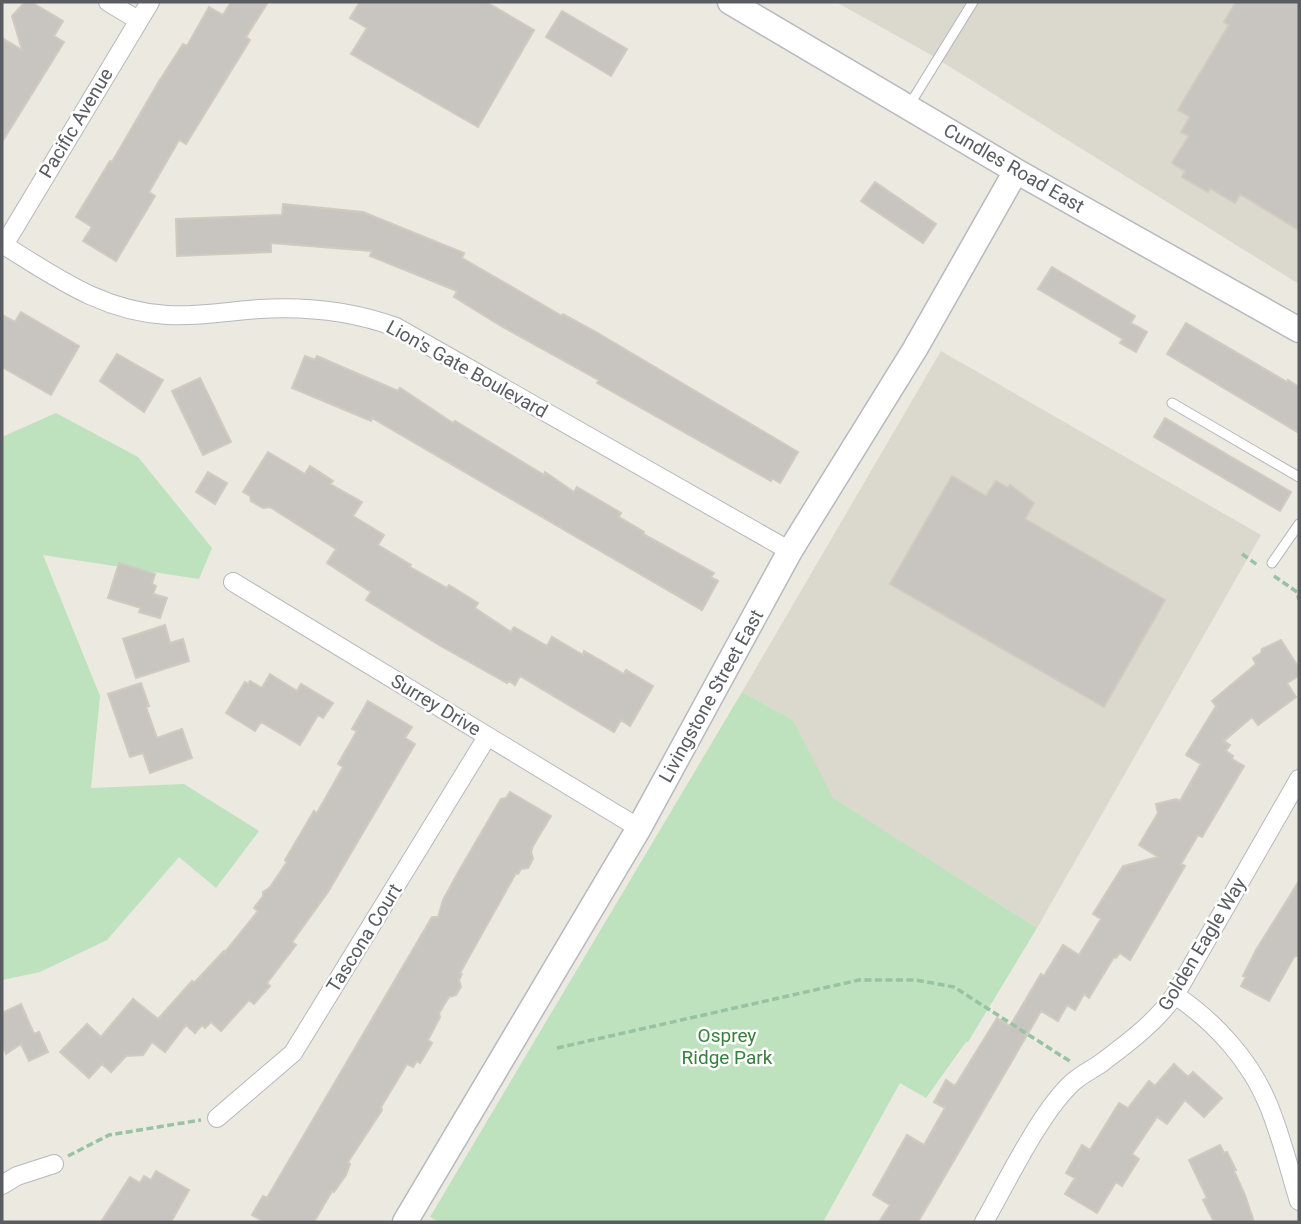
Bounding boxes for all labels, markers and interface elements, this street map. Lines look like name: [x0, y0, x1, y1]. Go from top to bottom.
street label: Pacific Avenue: [34, 64, 118, 182]
street label: Cundles Road East: [940, 118, 1088, 218]
street label: Lion's Gate Boulevard: [382, 315, 552, 423]
street label: Livingstone Street East: [654, 606, 768, 786]
street label: Surrey Drive: [387, 669, 485, 741]
street label: Golden Eagle Way: [1153, 873, 1251, 1015]
street label: Tascona Court: [322, 880, 406, 996]
park label: Osprey Ridge Park: [682, 1024, 773, 1069]

